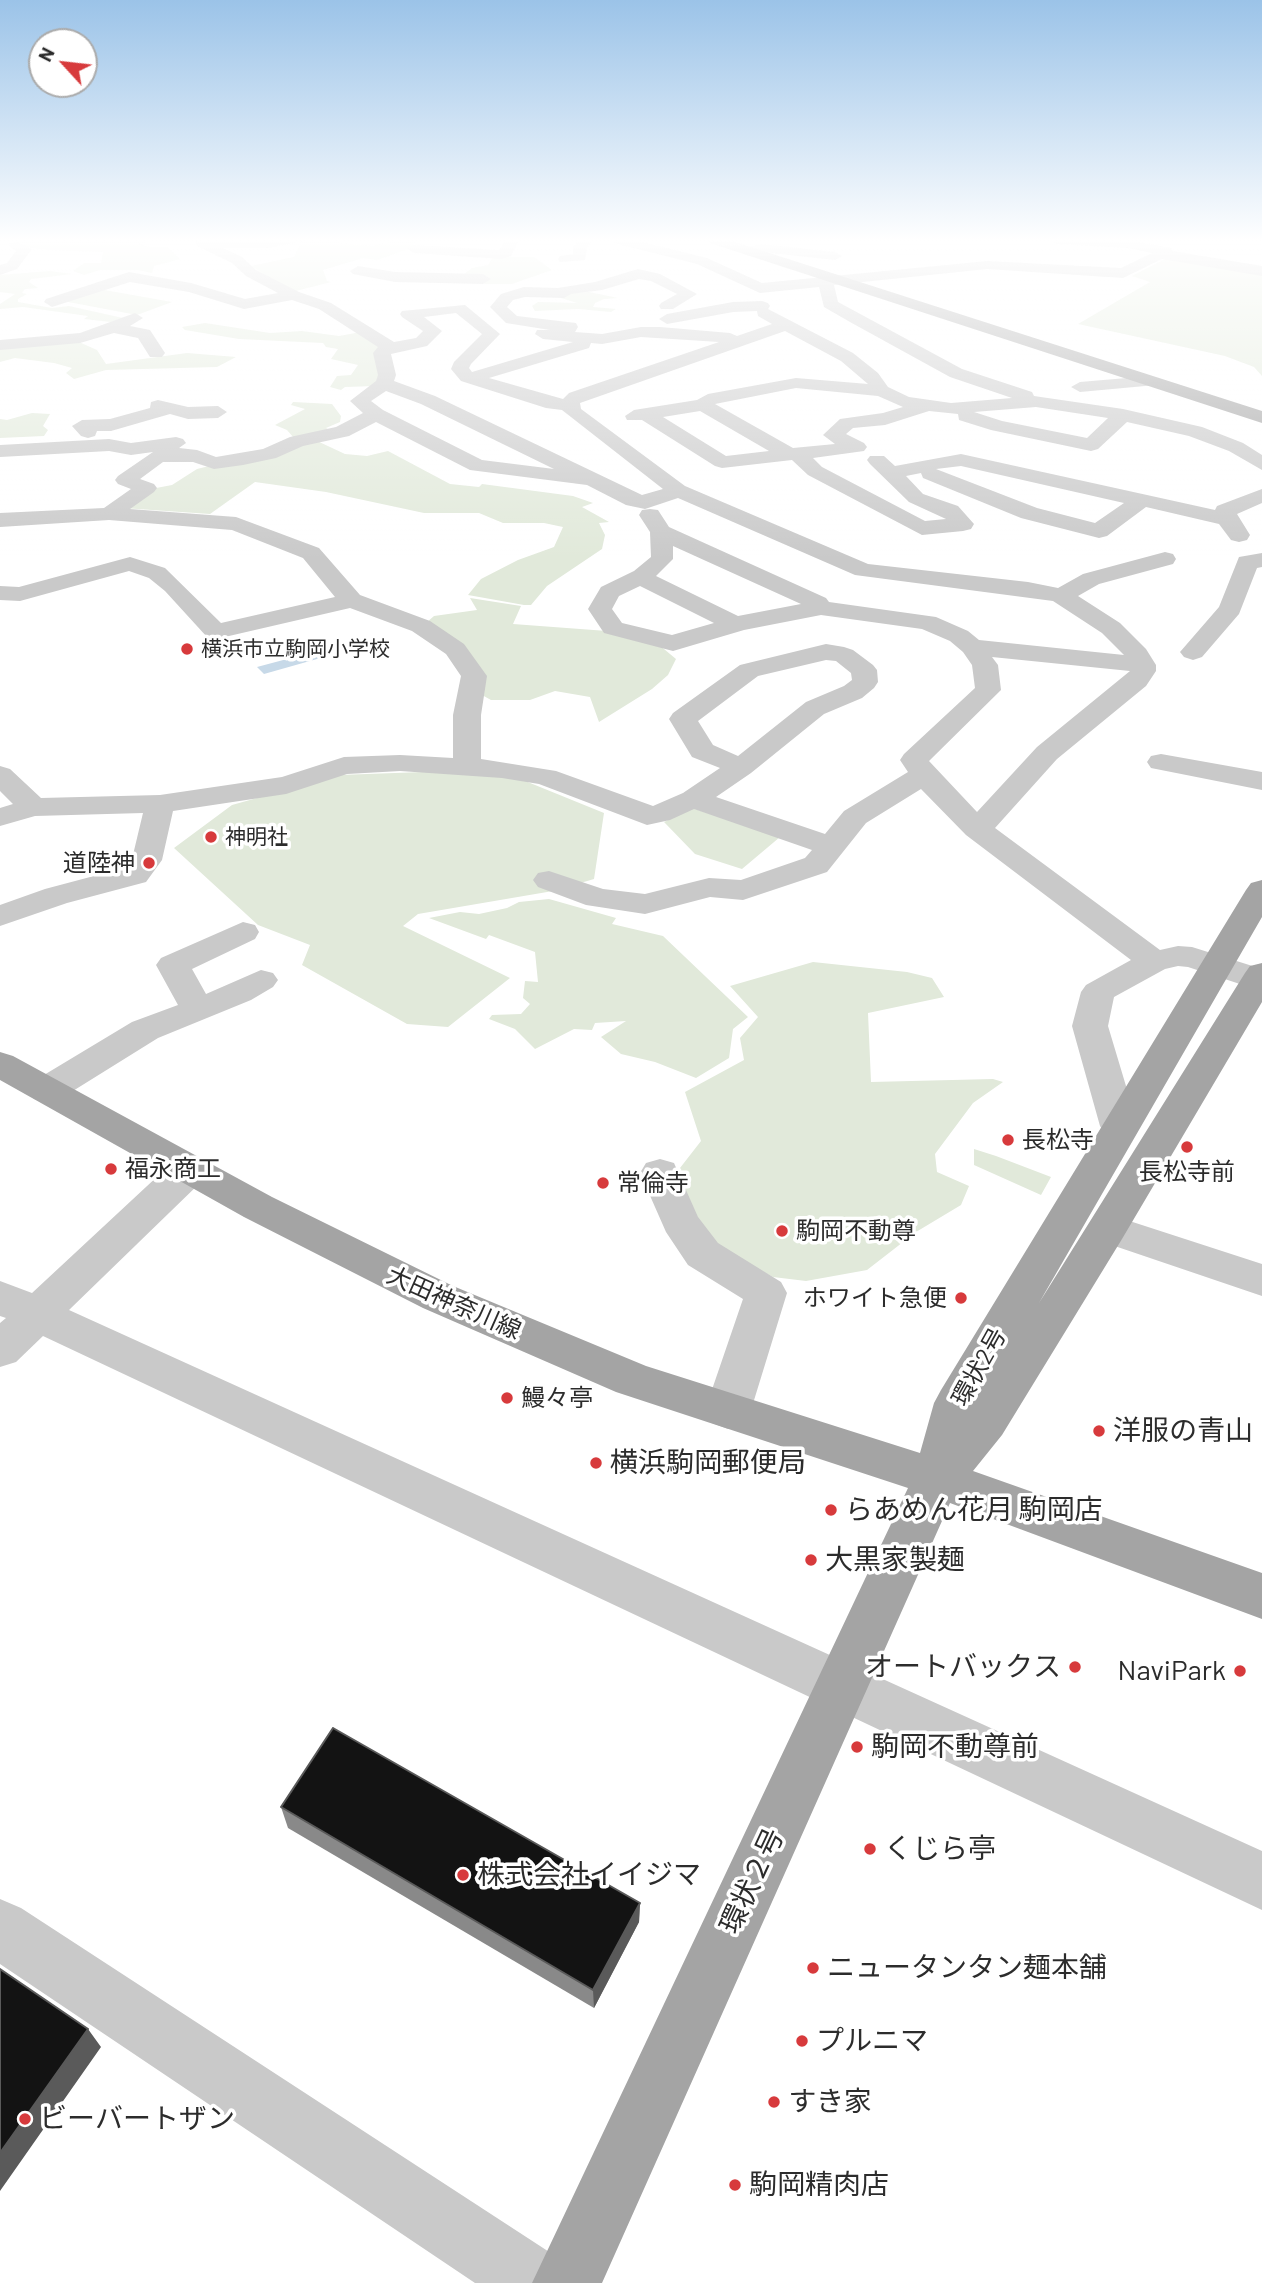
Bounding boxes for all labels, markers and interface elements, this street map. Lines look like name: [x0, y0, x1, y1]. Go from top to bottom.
north arrow: [28, 28, 98, 98]
text: N: [33, 43, 59, 65]
place label: 横浜市立駒岡小学校: [201, 636, 390, 662]
marker: 横浜市立駒岡小学校: [179, 641, 195, 657]
place label: 神明社: [225, 824, 288, 850]
marker: 神明社: [203, 829, 219, 845]
place label: 道陸神: [63, 849, 135, 877]
marker: 道陸神: [141, 855, 157, 871]
place label: 長松寺: [1022, 1126, 1094, 1154]
marker: 長松寺: [1000, 1132, 1016, 1148]
marker: 長松寺前: [1179, 1139, 1195, 1155]
place label: 福永商工: [125, 1155, 221, 1183]
place label: 長松寺前: [1139, 1158, 1235, 1186]
marker: 福永商工: [103, 1161, 119, 1177]
place label: 常倫寺: [617, 1169, 689, 1197]
marker: 常倫寺: [595, 1175, 611, 1191]
place label: 駒岡不動尊: [796, 1217, 916, 1245]
marker: 駒岡不動尊: [774, 1223, 790, 1239]
street label: 大田神奈川線: [382, 1261, 526, 1345]
place label: ホワイト急便: [803, 1284, 947, 1312]
marker: ホワイト急便: [953, 1290, 969, 1306]
street label: 環状2号: [946, 1323, 1012, 1411]
place label: 鰻々亭: [521, 1384, 593, 1412]
marker: 鰻々亭: [499, 1390, 515, 1406]
place label: 洋服の青山: [1113, 1414, 1253, 1448]
marker: 洋服の青山: [1091, 1423, 1107, 1439]
place label: 横浜駒岡郵便局: [610, 1446, 806, 1480]
marker: 横浜駒岡郵便局: [588, 1455, 604, 1471]
place label: らあめん花月 駒岡店: [845, 1493, 1103, 1527]
marker: らあめん花月 駒岡店: [823, 1502, 839, 1518]
place label: 大黒家製麺: [825, 1543, 965, 1577]
marker: 大黒家製麺: [803, 1552, 819, 1568]
place label: オートバックス: [865, 1650, 1061, 1684]
place label: NaviPark: [1117, 1654, 1226, 1688]
marker: オートバックス: [1067, 1659, 1083, 1675]
marker: NaviPark: [1232, 1663, 1248, 1679]
place label: 駒岡不動尊前: [871, 1730, 1039, 1764]
marker: 駒岡不動尊前: [849, 1739, 865, 1755]
street label: 環状２号: [713, 1823, 791, 1939]
place label: くじら亭: [884, 1832, 996, 1866]
marker: くじら亭: [862, 1841, 878, 1857]
place label: 株式会社イイジマ: [477, 1858, 701, 1892]
marker: 株式会社イイジマ: [455, 1867, 471, 1883]
place label: ニュータンタン麺本舗: [827, 1951, 1107, 1985]
marker: ニュータンタン麺本舗: [805, 1960, 821, 1976]
place label: プルニマ: [816, 2024, 928, 2058]
marker: プルニマ: [794, 2033, 810, 2049]
place label: すき家: [788, 2085, 872, 2119]
marker: すき家: [766, 2094, 782, 2110]
place label: ビーバートザン: [39, 2102, 235, 2136]
marker: ビーバートザン: [17, 2111, 33, 2127]
place label: 駒岡精肉店: [749, 2168, 889, 2202]
marker: 駒岡精肉店: [727, 2177, 743, 2193]

